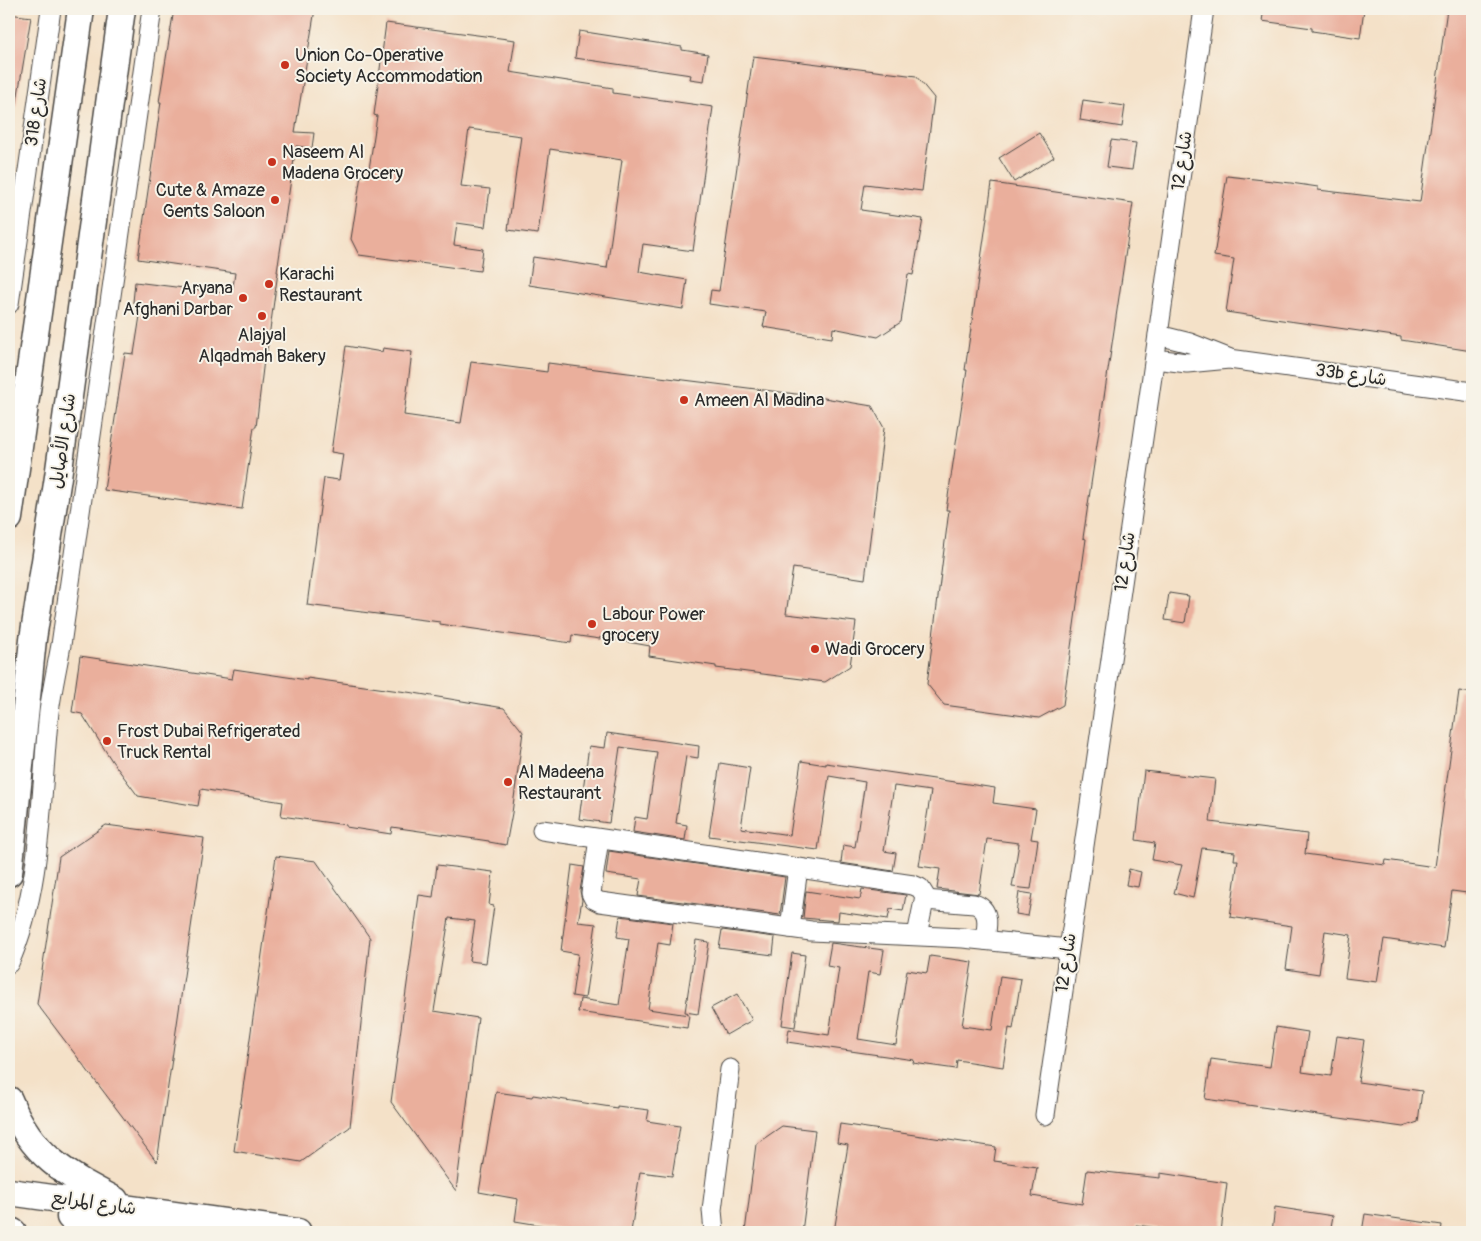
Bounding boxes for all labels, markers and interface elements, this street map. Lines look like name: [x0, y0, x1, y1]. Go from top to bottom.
place label: Union Co-Operative Society Accommodation: [295, 44, 483, 88]
marker: Union Co-Operative Society Accommodation: [279, 59, 291, 71]
street label: شارع 318: [20, 76, 52, 148]
street label: شارع 12: [1166, 130, 1198, 192]
place label: Naseem Al Madena Grocery: [282, 141, 403, 185]
marker: Naseem Al Madena Grocery: [266, 156, 278, 168]
place label: Cute & Amaze Gents Saloon: [156, 179, 265, 223]
marker: Cute & Amaze Gents Saloon: [269, 194, 281, 206]
place label: Karachi Restaurant: [279, 263, 363, 307]
place label: Aryana Afghani Darbar: [123, 277, 234, 321]
marker: Karachi Restaurant: [263, 278, 275, 290]
marker: Aryana Afghani Darbar: [237, 292, 249, 304]
marker: Alajyal Alqadmah Bakery: [256, 310, 268, 322]
place label: Alajyal Alqadmah Bakery: [198, 324, 326, 368]
street label: 33b شارع: [1314, 359, 1388, 391]
place label: Ameen Al Madina: [694, 389, 824, 412]
street label: شارع الأصايل: [44, 392, 81, 490]
marker: Ameen Al Madina: [678, 394, 690, 406]
street label: شارع 12: [1109, 531, 1141, 593]
place label: Labour Power grocery: [602, 603, 706, 647]
marker: Labour Power grocery: [586, 618, 598, 630]
place label: Wadi Grocery: [825, 638, 925, 661]
marker: Wadi Grocery: [809, 643, 821, 655]
place label: Frost Dubai Refrigerated Truck Rental: [117, 720, 300, 764]
marker: Frost Dubai Refrigerated Truck Rental: [101, 735, 113, 747]
place label: Al Madeena Restaurant: [518, 761, 604, 805]
marker: Al Madeena Restaurant: [502, 776, 514, 788]
street label: شارع 12: [1050, 932, 1082, 994]
street label: شارع المرابع: [50, 1186, 138, 1221]

